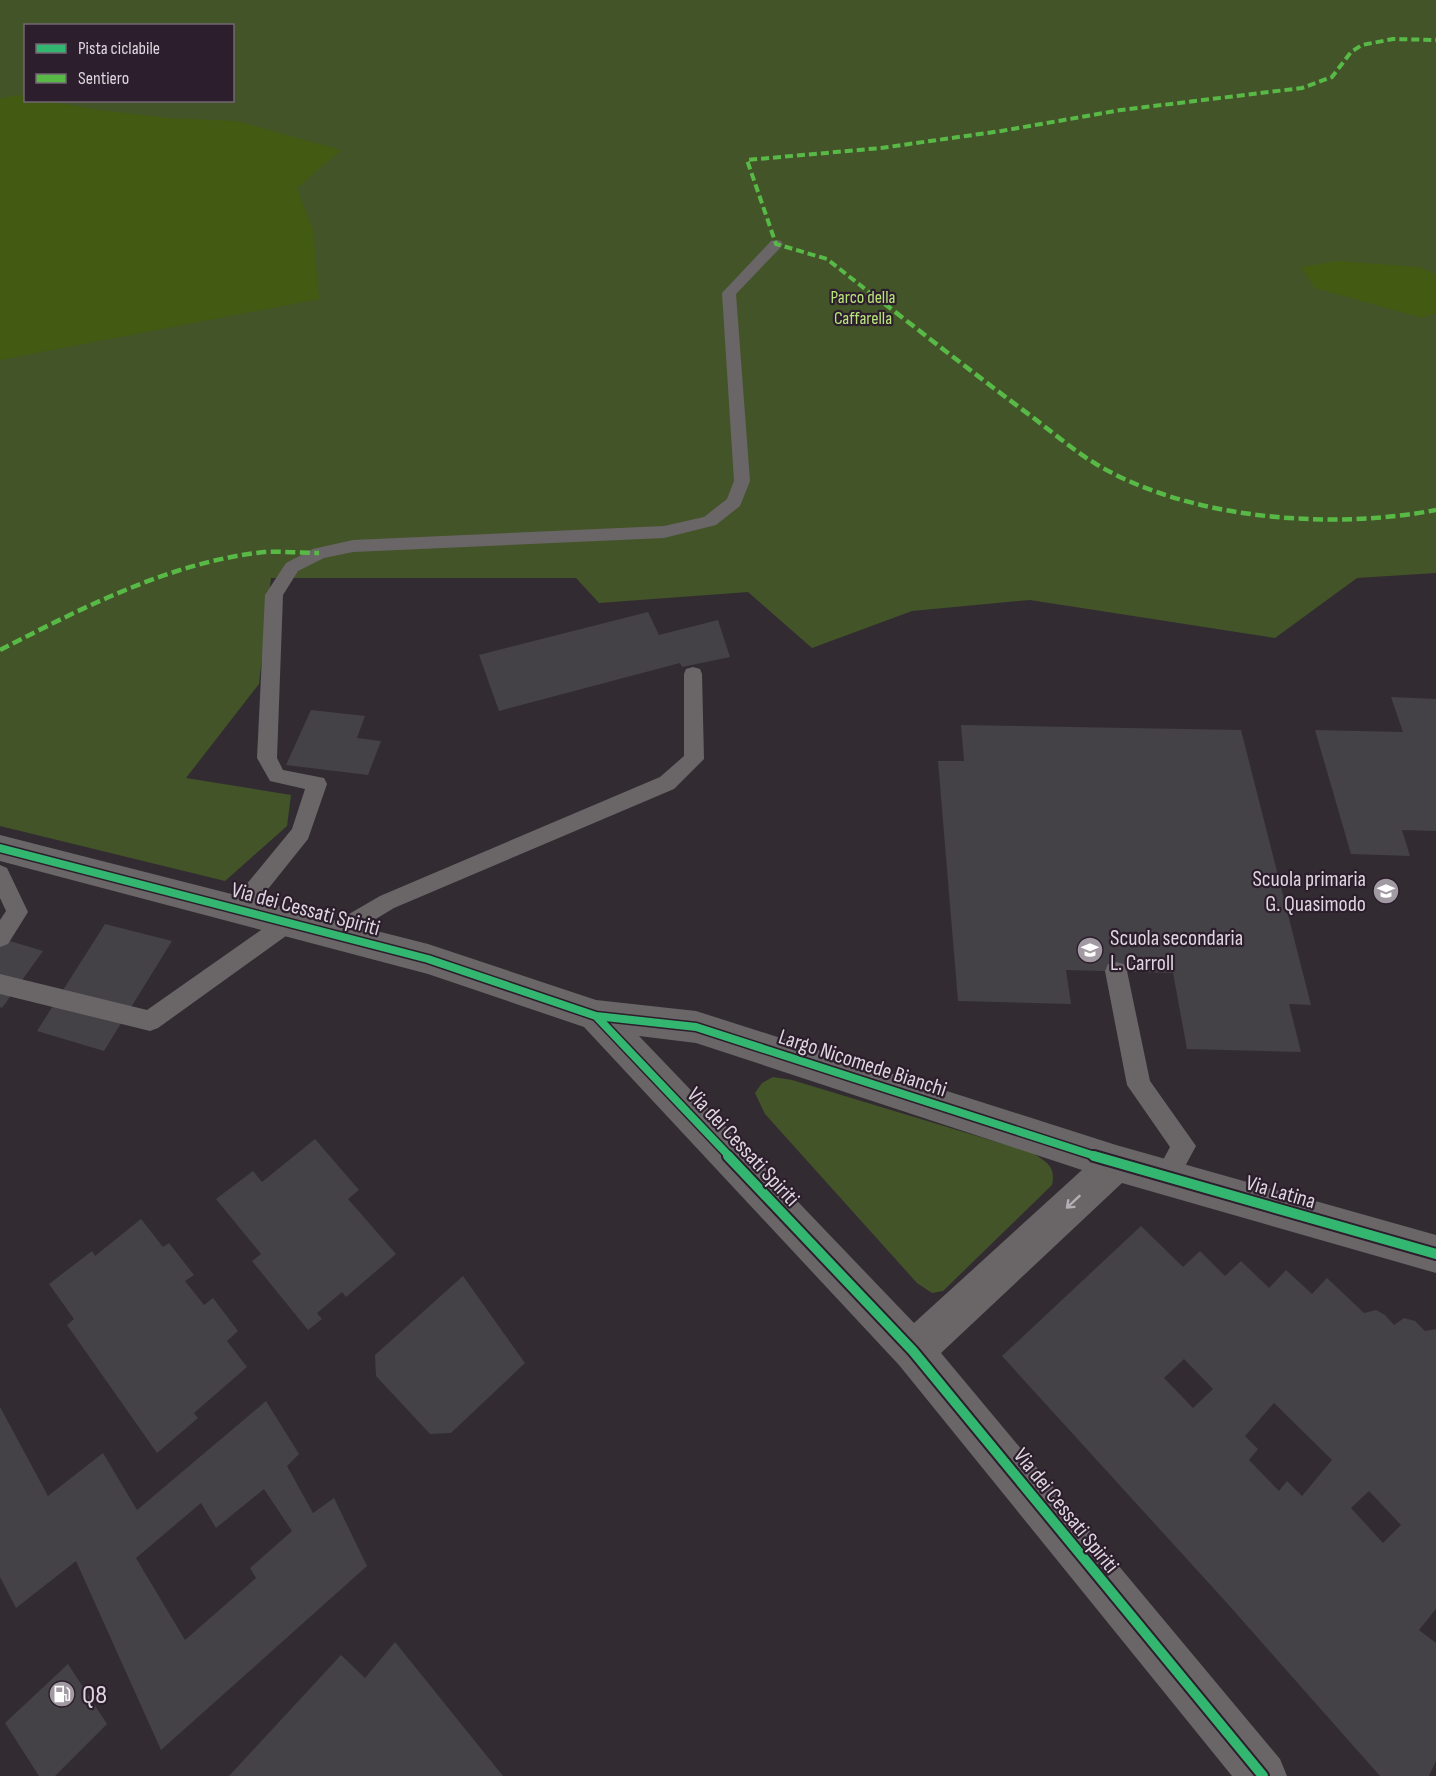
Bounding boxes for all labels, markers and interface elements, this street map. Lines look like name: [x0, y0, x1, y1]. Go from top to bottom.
legend: [24, 24, 234, 102]
text: Pista ciclabile: [78, 38, 160, 59]
text: Sentiero: [78, 68, 129, 89]
park label: Parco della Caffarella: [831, 287, 896, 329]
place label: Scuola primaria G. Quasimodo: [1252, 866, 1366, 918]
school or university icon: Scuola primaria G. Quasimodo: [1371, 876, 1401, 906]
street label: Via dei Cessati Spiriti: [228, 877, 383, 942]
place label: Scuola secondaria L. Carroll: [1110, 925, 1243, 977]
school or university icon: Scuola secondaria L. Carroll: [1075, 935, 1105, 965]
street label: Largo Nicomede Bianchi: [775, 1023, 950, 1103]
street label: Via dei Cessati Spiriti: [681, 1082, 805, 1212]
street label: Via Latina: [1243, 1170, 1319, 1215]
one-way arrow: [1065, 1195, 1080, 1210]
street label: Via dei Cessati Spiriti: [1007, 1443, 1124, 1579]
fuel station icon: Q8: [47, 1679, 77, 1709]
place label: Q8: [82, 1679, 107, 1711]

